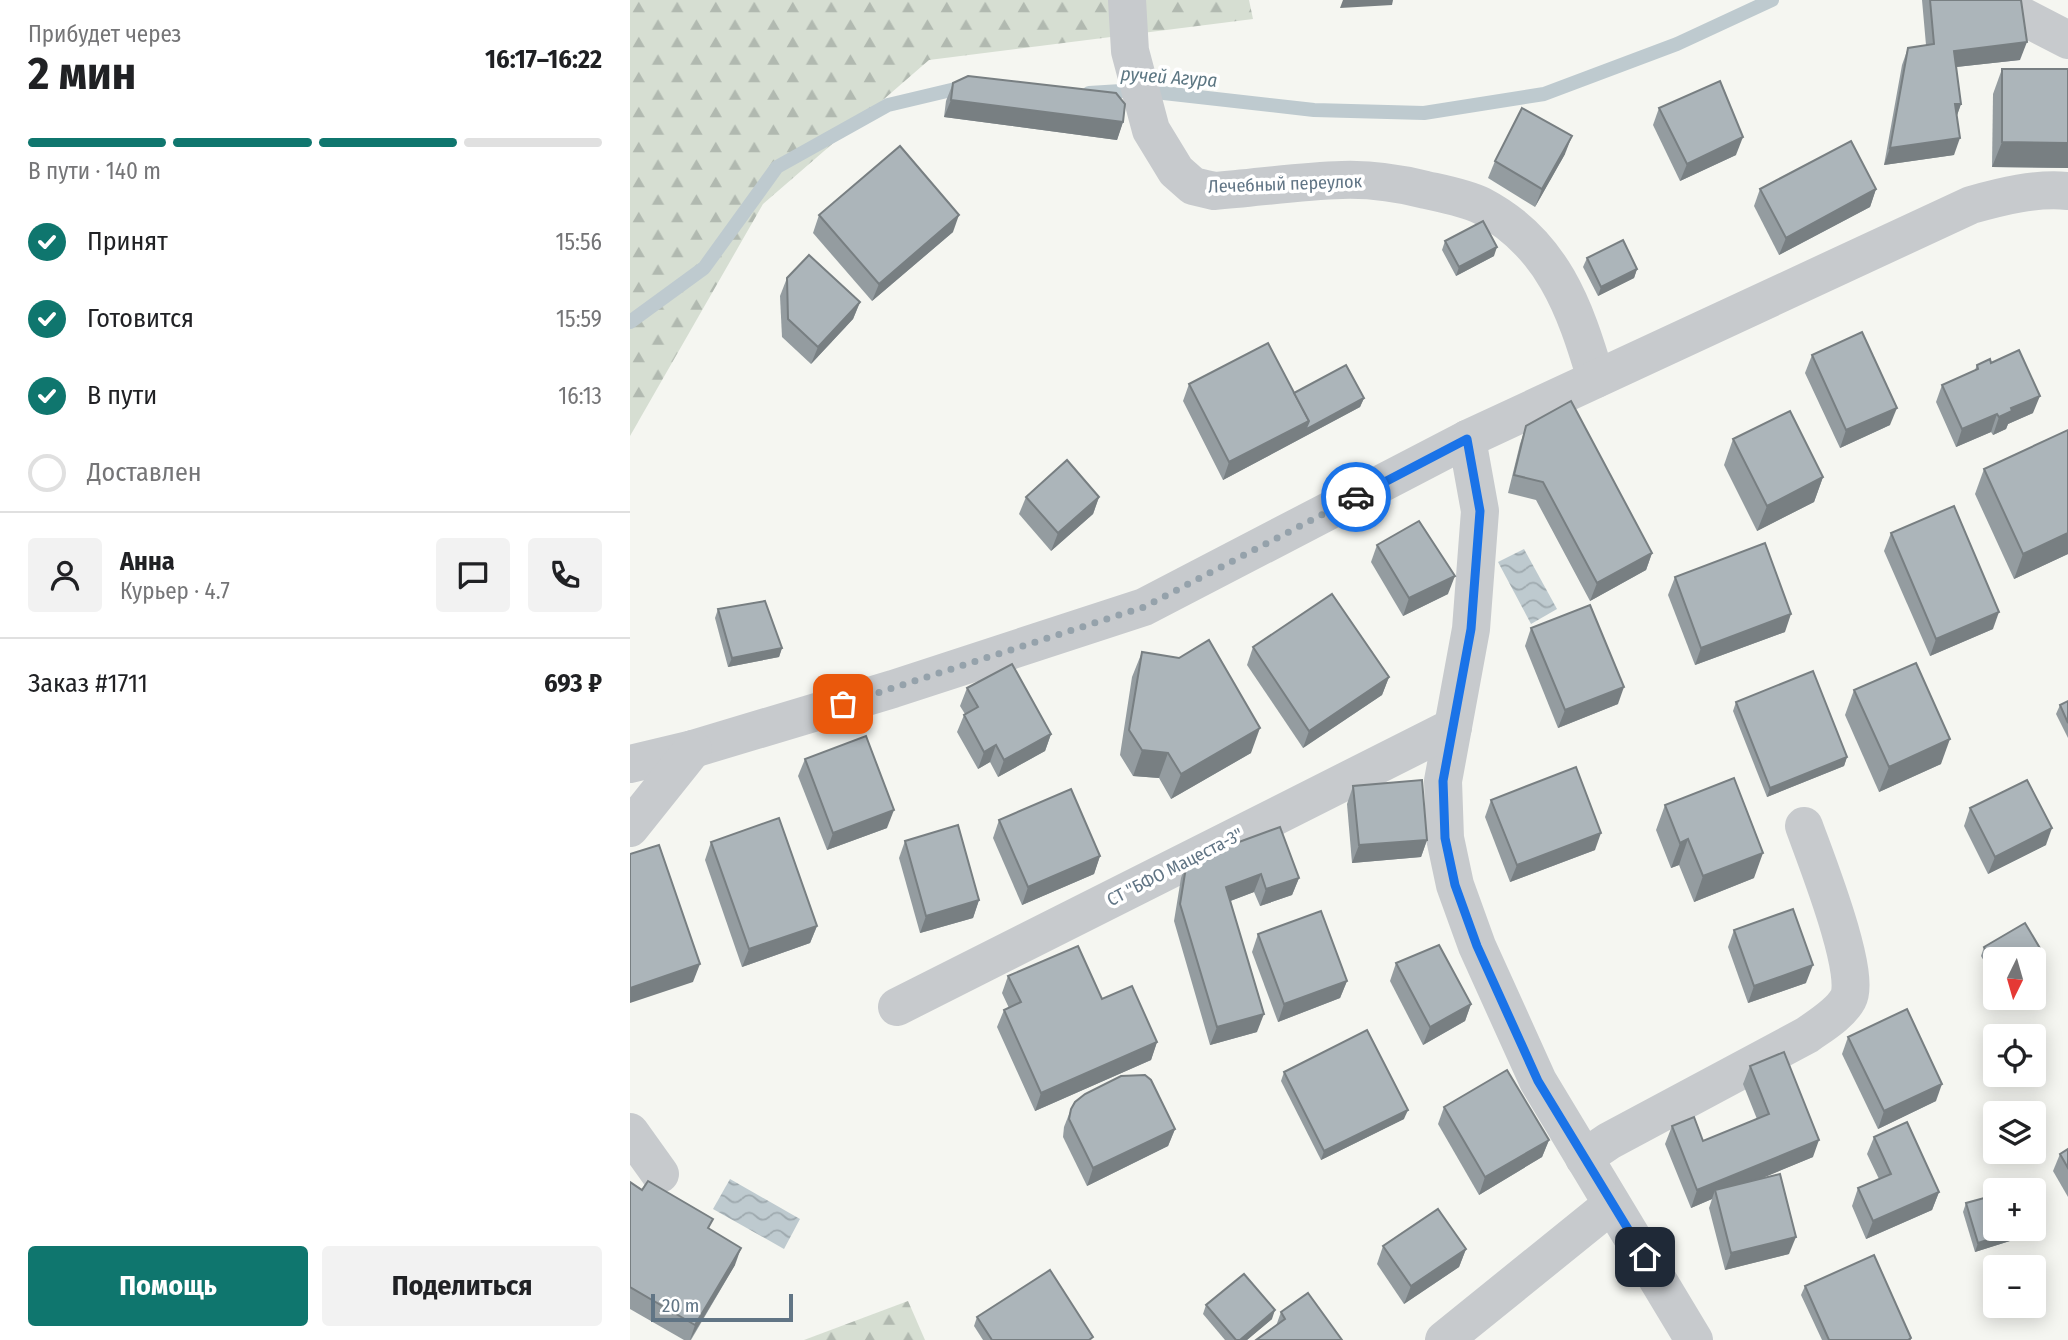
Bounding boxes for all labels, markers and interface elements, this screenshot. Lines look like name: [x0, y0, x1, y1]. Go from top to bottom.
text: Прибудет через: [28, 20, 181, 48]
text: 16:17–16:22: [485, 44, 602, 75]
text: 2 мин: [28, 46, 136, 101]
water label: ручей Агура: [1120, 62, 1218, 92]
text: В пути · 140 m: [28, 157, 161, 185]
street label: Лечебный переулок: [1208, 170, 1363, 198]
icon: check: [28, 223, 66, 261]
text: Принят: [87, 226, 168, 257]
text: 15:56: [556, 228, 602, 256]
icon: check: [28, 300, 66, 338]
text: Готовится: [87, 303, 194, 334]
text: 15:59: [556, 305, 602, 333]
icon: check: [28, 377, 66, 415]
text: В пути: [87, 380, 157, 411]
text: 16:13: [558, 382, 602, 410]
text: Доставлен: [87, 457, 202, 488]
courier: [1321, 462, 1391, 532]
icon: car: [1337, 478, 1375, 516]
button: person: [28, 538, 102, 612]
button: chat: [436, 538, 510, 612]
button: phone: [528, 538, 602, 612]
text: Анна: [120, 546, 175, 577]
text: Курьер · 4.7: [120, 577, 230, 605]
text: Заказ #1711: [28, 668, 148, 699]
text: 693 ₽: [544, 668, 602, 699]
pin: [813, 674, 873, 734]
icon: bag: [824, 685, 862, 723]
street label: СТ "БФО Мацеста-3": [1103, 823, 1247, 911]
north arrow: [1983, 947, 2046, 1010]
map controls: [1983, 947, 2046, 1318]
button: locate: [1983, 1024, 2046, 1087]
button: layers: [1983, 1101, 2046, 1164]
button: +: [1983, 1178, 2046, 1241]
pin: [1615, 1227, 1675, 1287]
icon: home: [1626, 1238, 1664, 1276]
button: Помощь: [28, 1246, 308, 1326]
button: Поделиться: [322, 1246, 602, 1326]
button: −: [1983, 1255, 2046, 1318]
scale bar: [651, 1291, 793, 1323]
text: 20 m: [662, 1294, 699, 1317]

